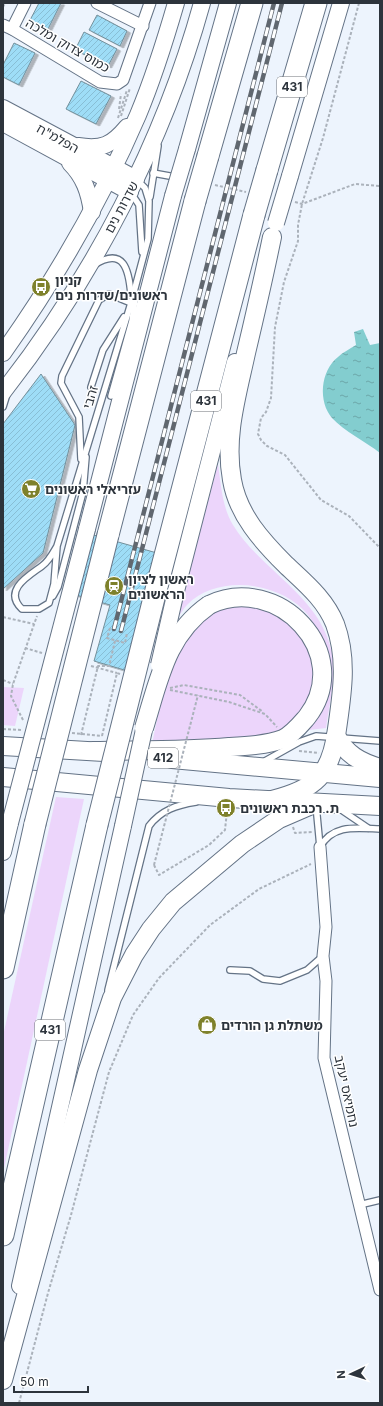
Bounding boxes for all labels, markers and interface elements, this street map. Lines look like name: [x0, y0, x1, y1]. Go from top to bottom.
street label: כמוס צדוק ומלכה: [23, 14, 113, 76]
road number: 431: [277, 77, 307, 97]
street label: הפלמ"ח: [34, 120, 82, 156]
street label: שדרות נים: [101, 178, 141, 236]
place label: קניון ראשונים/שדרות נים: [55, 272, 168, 303]
bus stop icon: קניון ראשונים/שדרות נים: [30, 276, 52, 298]
street label: זהבי: [79, 383, 101, 411]
road number: 431: [191, 391, 221, 411]
supermarket icon: עזריאלי ראשונים: [20, 478, 42, 500]
place label: עזריאלי ראשונים: [45, 481, 141, 497]
place label: ראשון לציון הראשונים: [128, 571, 194, 602]
station icon: ראשון לציון הראשונים: [103, 575, 125, 597]
road number: 412: [148, 748, 178, 768]
bus stop icon: ת. רכבת ראשונים: [215, 797, 237, 819]
place label: ת. רכבת ראשונים: [240, 800, 339, 816]
shop icon: משתלת גן הורדים: [196, 1014, 218, 1036]
place label: משתלת גן הורדים: [221, 1017, 323, 1033]
road number: 431: [35, 1020, 65, 1040]
street label: נחמיאס יעקב: [332, 1053, 362, 1129]
north arrow: [331, 1354, 371, 1394]
scale bar: [14, 1368, 88, 1394]
text: N: [334, 1370, 348, 1379]
text: 50 m: [20, 1374, 49, 1389]

